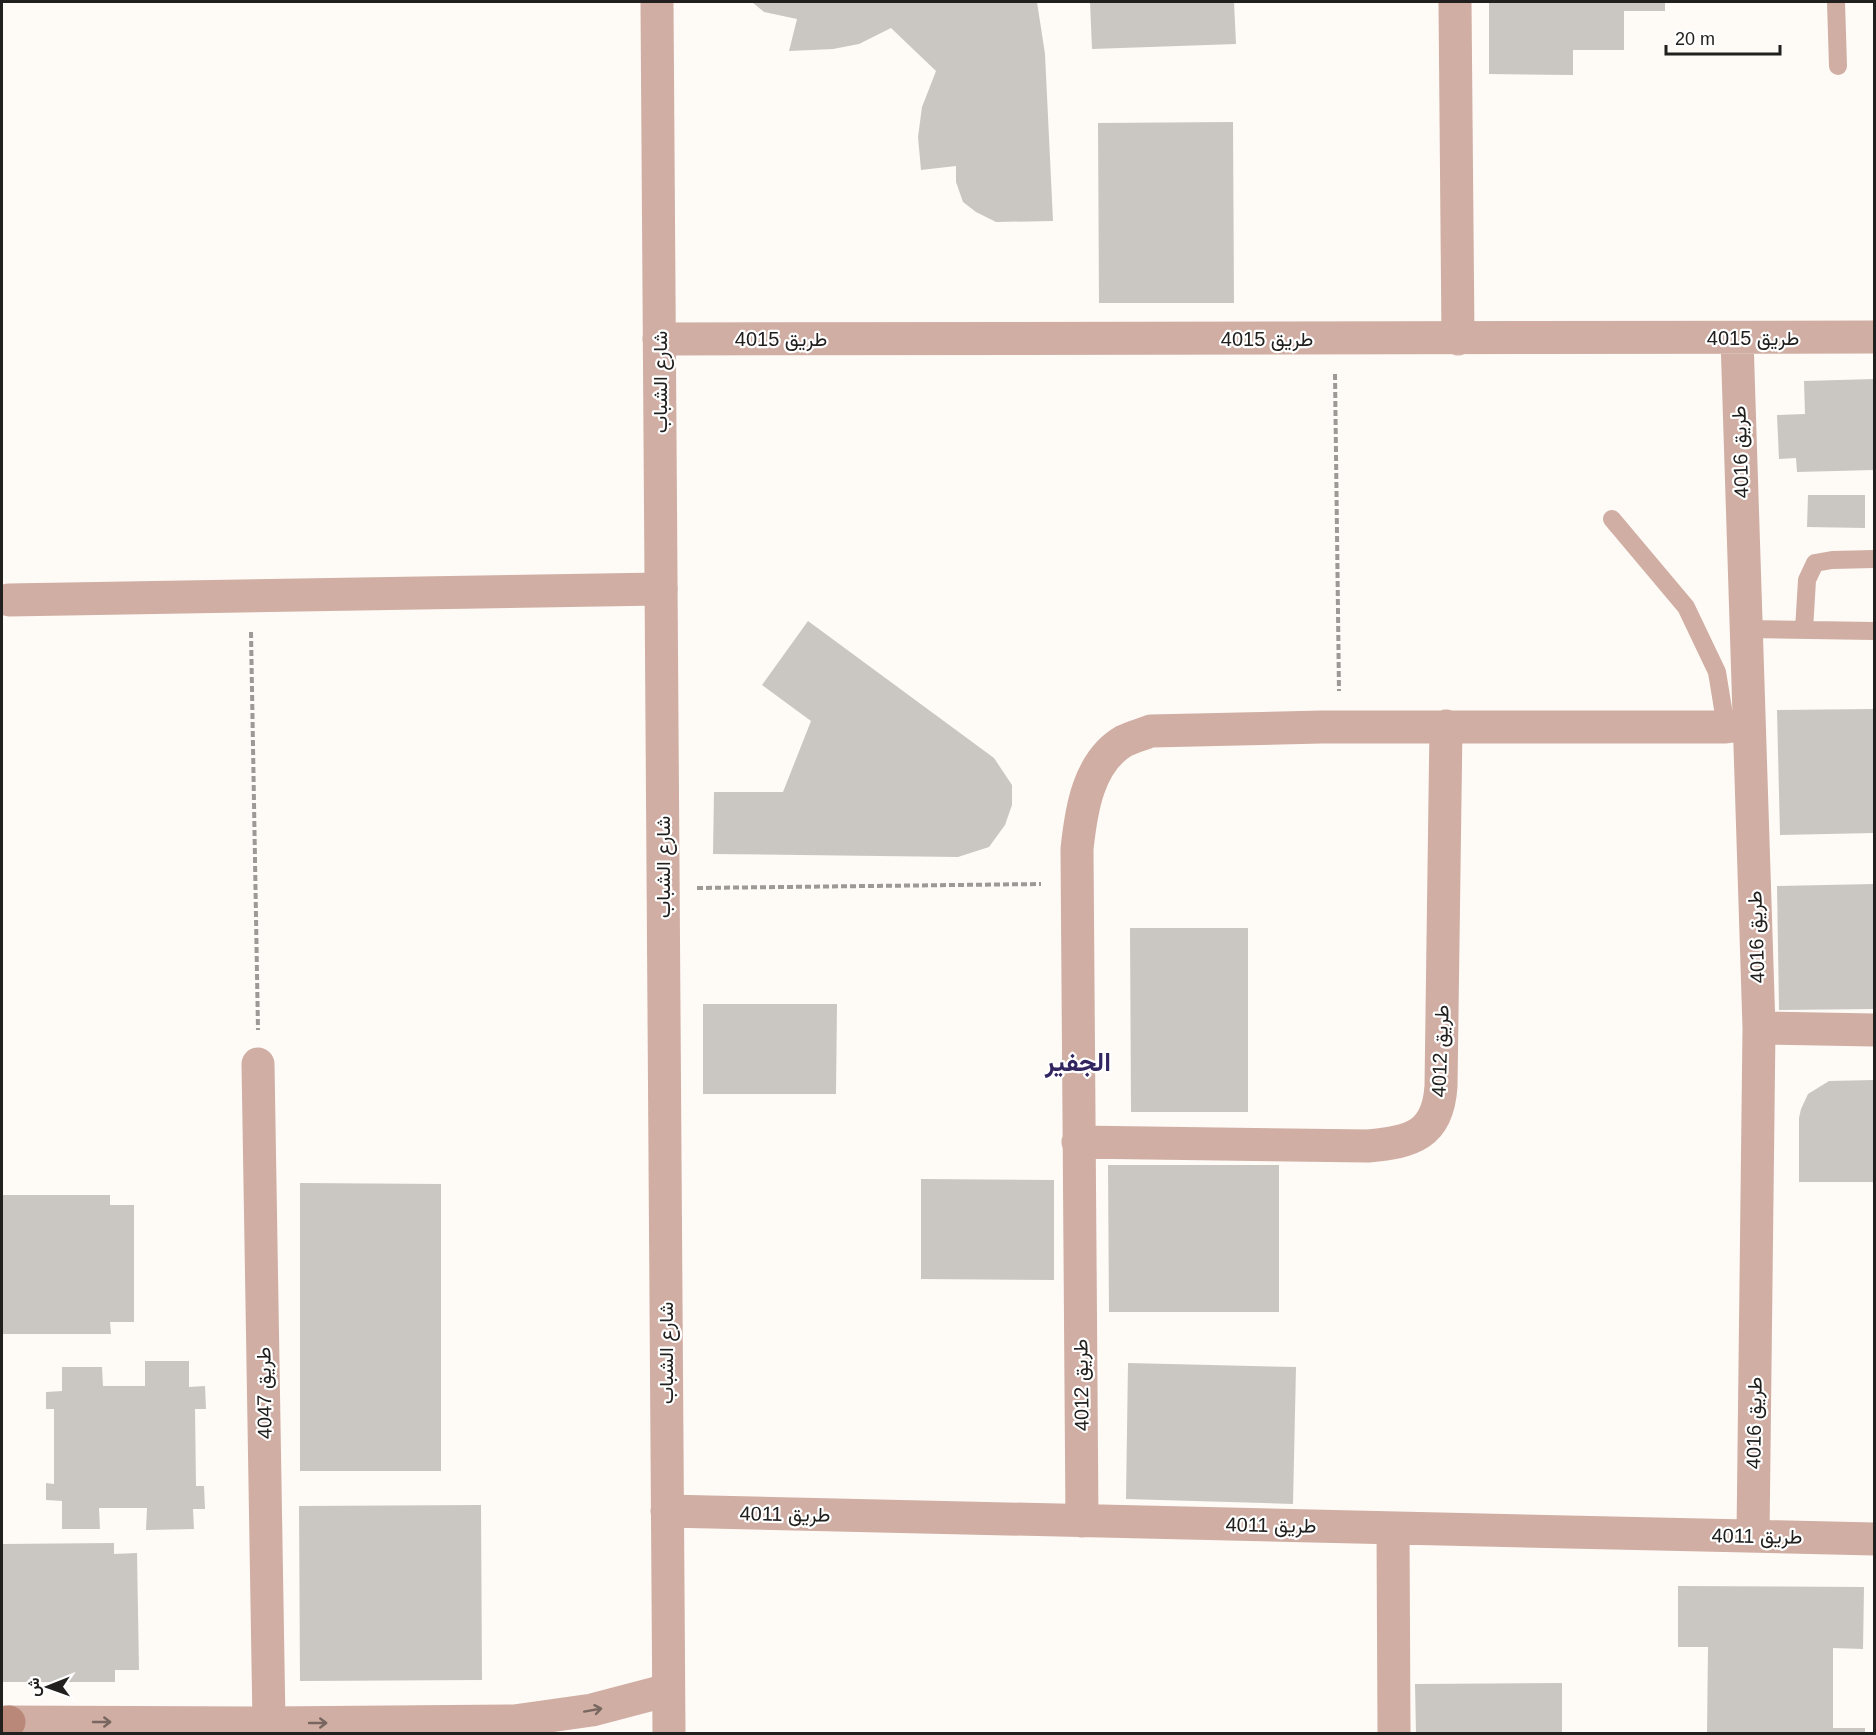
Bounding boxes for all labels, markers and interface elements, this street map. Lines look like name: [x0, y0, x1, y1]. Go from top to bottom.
scale bar: [1666, 18, 1780, 56]
text: 20 m: [1675, 29, 1715, 49]
street label: طريق 4015: [1707, 327, 1799, 351]
street label: طريق 4015: [735, 328, 827, 352]
street label: طريق 4015: [1221, 328, 1313, 352]
street label: شارع الشباب: [649, 331, 674, 433]
street label: طريق 4016: [1727, 405, 1755, 499]
street label: شارع الشباب: [652, 816, 677, 918]
street label: طريق 4016: [1743, 890, 1771, 984]
street label: طريق 4012: [1427, 1004, 1455, 1098]
district label: الجفير: [1044, 1047, 1111, 1078]
street label: شارع الشباب: [655, 1302, 680, 1404]
street label: طريق 4012: [1069, 1339, 1095, 1431]
street label: طريق 4047: [252, 1347, 278, 1439]
street label: طريق 4016: [1742, 1377, 1768, 1469]
street label: طريق 4011: [739, 1502, 831, 1528]
street label: طريق 4011: [1225, 1513, 1317, 1539]
street label: طريق 4011: [1711, 1524, 1803, 1550]
north arrow: [18, 1657, 78, 1717]
text: ش: [25, 1677, 43, 1697]
one-way arrow: [582, 1704, 602, 1715]
one-way arrow: [91, 1716, 111, 1728]
one-way arrow: [307, 1717, 327, 1729]

